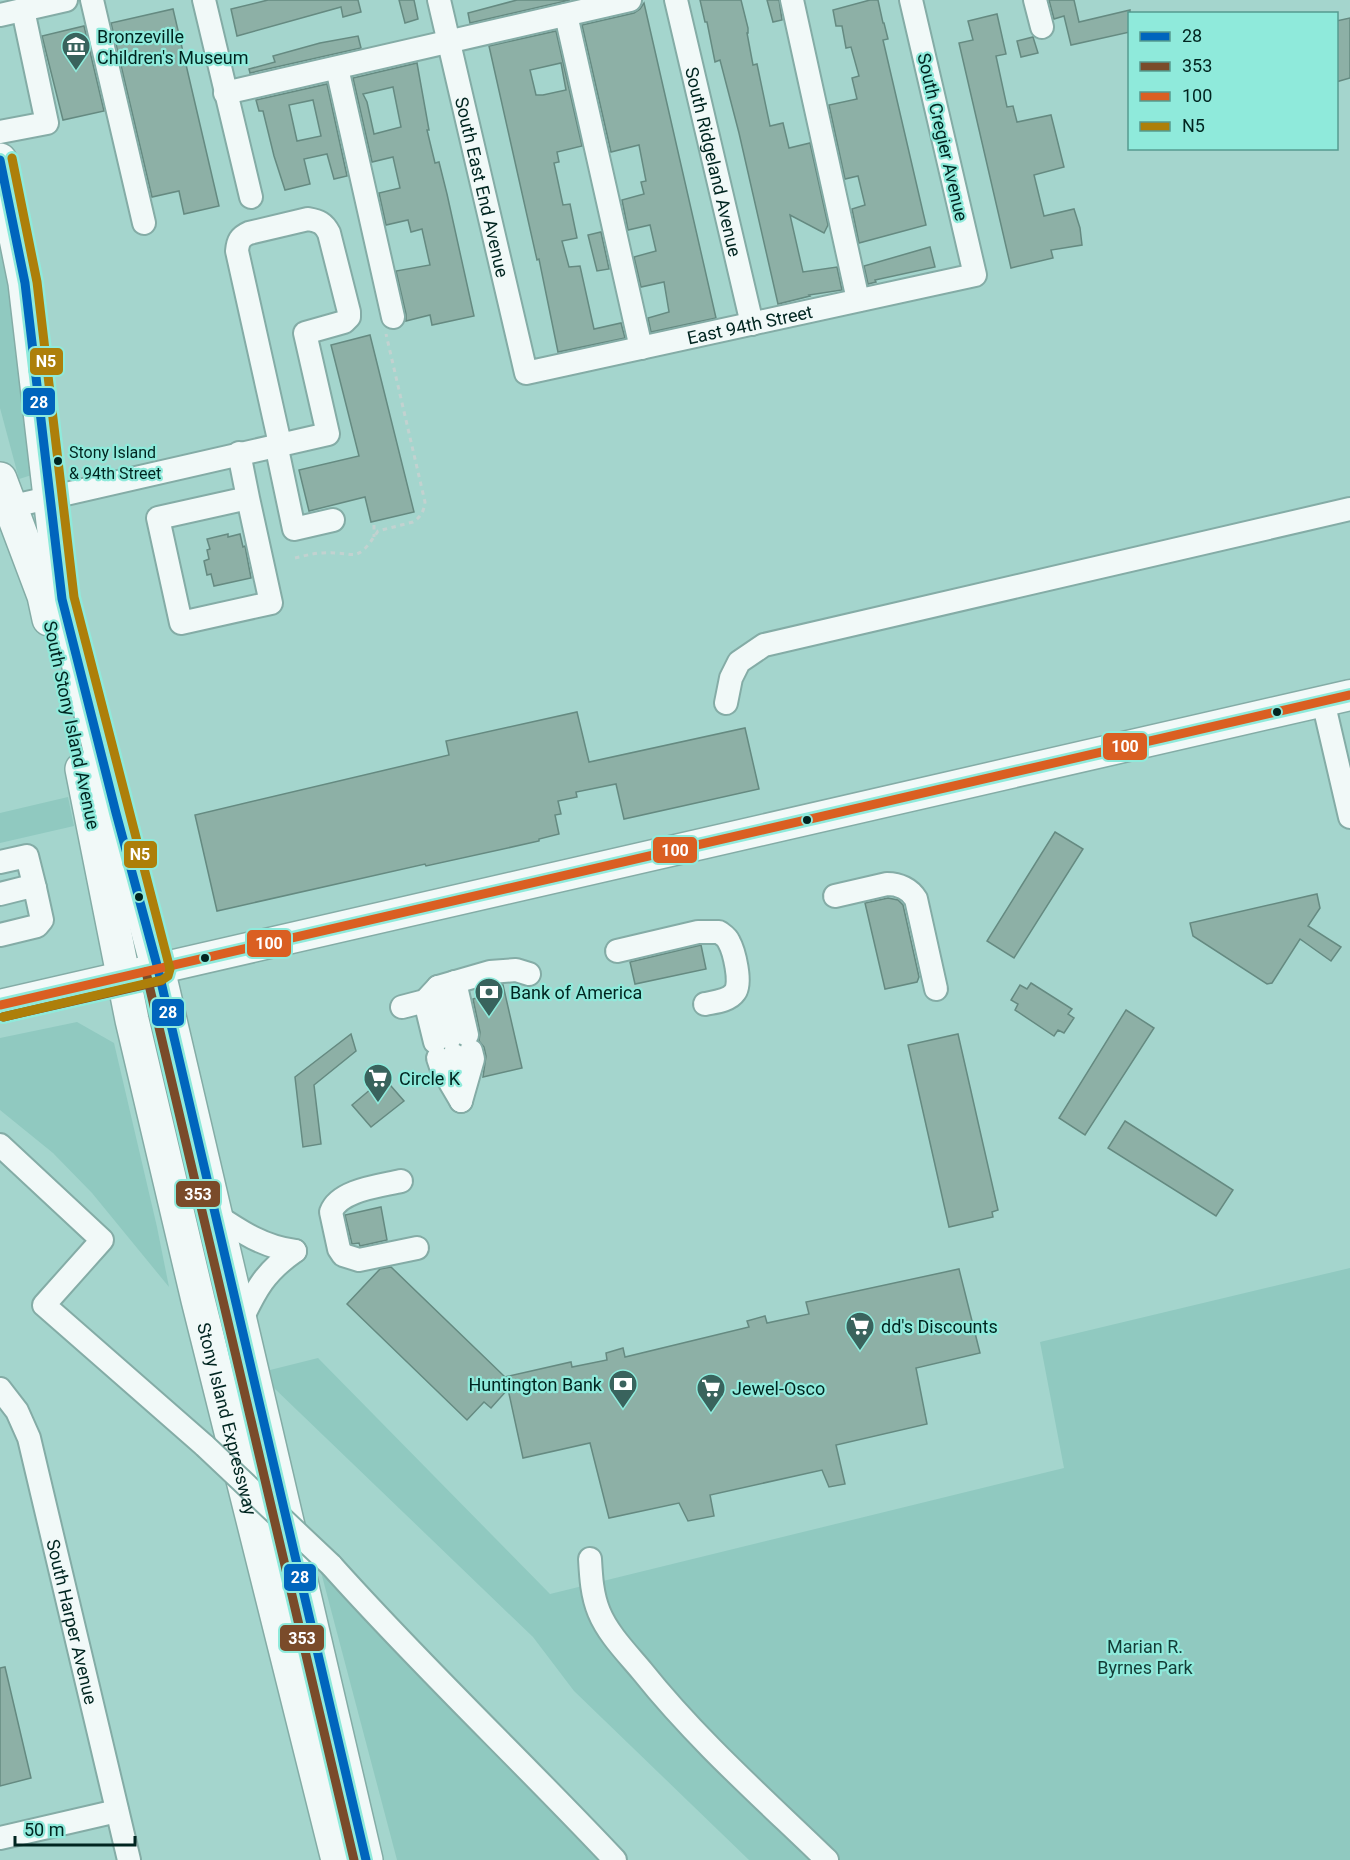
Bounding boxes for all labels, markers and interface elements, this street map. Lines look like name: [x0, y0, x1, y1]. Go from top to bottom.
legend: [1128, 12, 1338, 150]
text: 28: [1182, 25, 1202, 46]
place label: Bronzeville Children's Museum: [97, 26, 248, 68]
museum icon: Bronzeville Children's Museum: [60, 30, 92, 72]
street label: South Cregier Avenue: [913, 51, 973, 223]
text: 353: [1182, 55, 1212, 76]
street label: South Ridgeland Avenue: [682, 65, 746, 259]
text: 100: [1182, 85, 1212, 106]
street label: South East End Avenue: [451, 95, 514, 279]
text: N5: [1182, 115, 1205, 136]
street label: East 94th Street: [685, 300, 814, 348]
line badge: N5: [29, 347, 64, 376]
text: N5: [36, 352, 56, 371]
line badge: 28: [22, 387, 56, 416]
text: 28: [30, 393, 48, 412]
place label: Stony Island & 94th Street: [69, 443, 161, 483]
marker: Stony Island & 94th Street: [52, 455, 64, 467]
street label: South Stony Island Avenue: [40, 619, 104, 831]
unlabelled marker: [1271, 706, 1283, 718]
line badge: 100: [1102, 732, 1148, 761]
text: 100: [1111, 737, 1139, 756]
unlabelled marker: [801, 814, 813, 826]
line badge: 100: [652, 836, 698, 864]
line badge: N5: [123, 840, 158, 869]
text: 100: [661, 841, 689, 860]
text: N5: [130, 845, 150, 864]
unlabelled marker: [133, 891, 145, 903]
line badge: 100: [246, 929, 292, 958]
text: 100: [255, 934, 283, 953]
unlabelled marker: [199, 952, 211, 964]
bank icon: Bank of America: [473, 976, 505, 1018]
place label: Bank of America: [510, 982, 642, 1003]
line badge: 28: [151, 998, 185, 1027]
text: 28: [159, 1003, 177, 1022]
supermarket icon: Circle K: [362, 1062, 394, 1104]
place label: Circle K: [399, 1068, 461, 1089]
line badge: 353: [175, 1180, 221, 1208]
text: 353: [184, 1185, 212, 1204]
supermarket icon: dd's Discounts: [844, 1310, 876, 1352]
place label: dd's Discounts: [881, 1316, 998, 1337]
street label: Stony Island Expressway: [194, 1320, 262, 1518]
bank icon: Huntington Bank: [607, 1368, 639, 1410]
supermarket icon: Jewel-Osco: [695, 1372, 727, 1414]
place label: Huntington Bank: [469, 1374, 603, 1395]
place label: Jewel-Osco: [732, 1378, 825, 1399]
street label: South Harper Avenue: [43, 1537, 102, 1706]
line badge: 28: [283, 1563, 317, 1592]
text: 28: [291, 1568, 309, 1587]
line badge: 353: [279, 1624, 325, 1652]
text: 353: [288, 1629, 316, 1648]
park label: Marian R. Byrnes Park: [1097, 1636, 1194, 1678]
scale bar: [15, 1809, 135, 1847]
text: 50 m: [24, 1819, 64, 1840]

